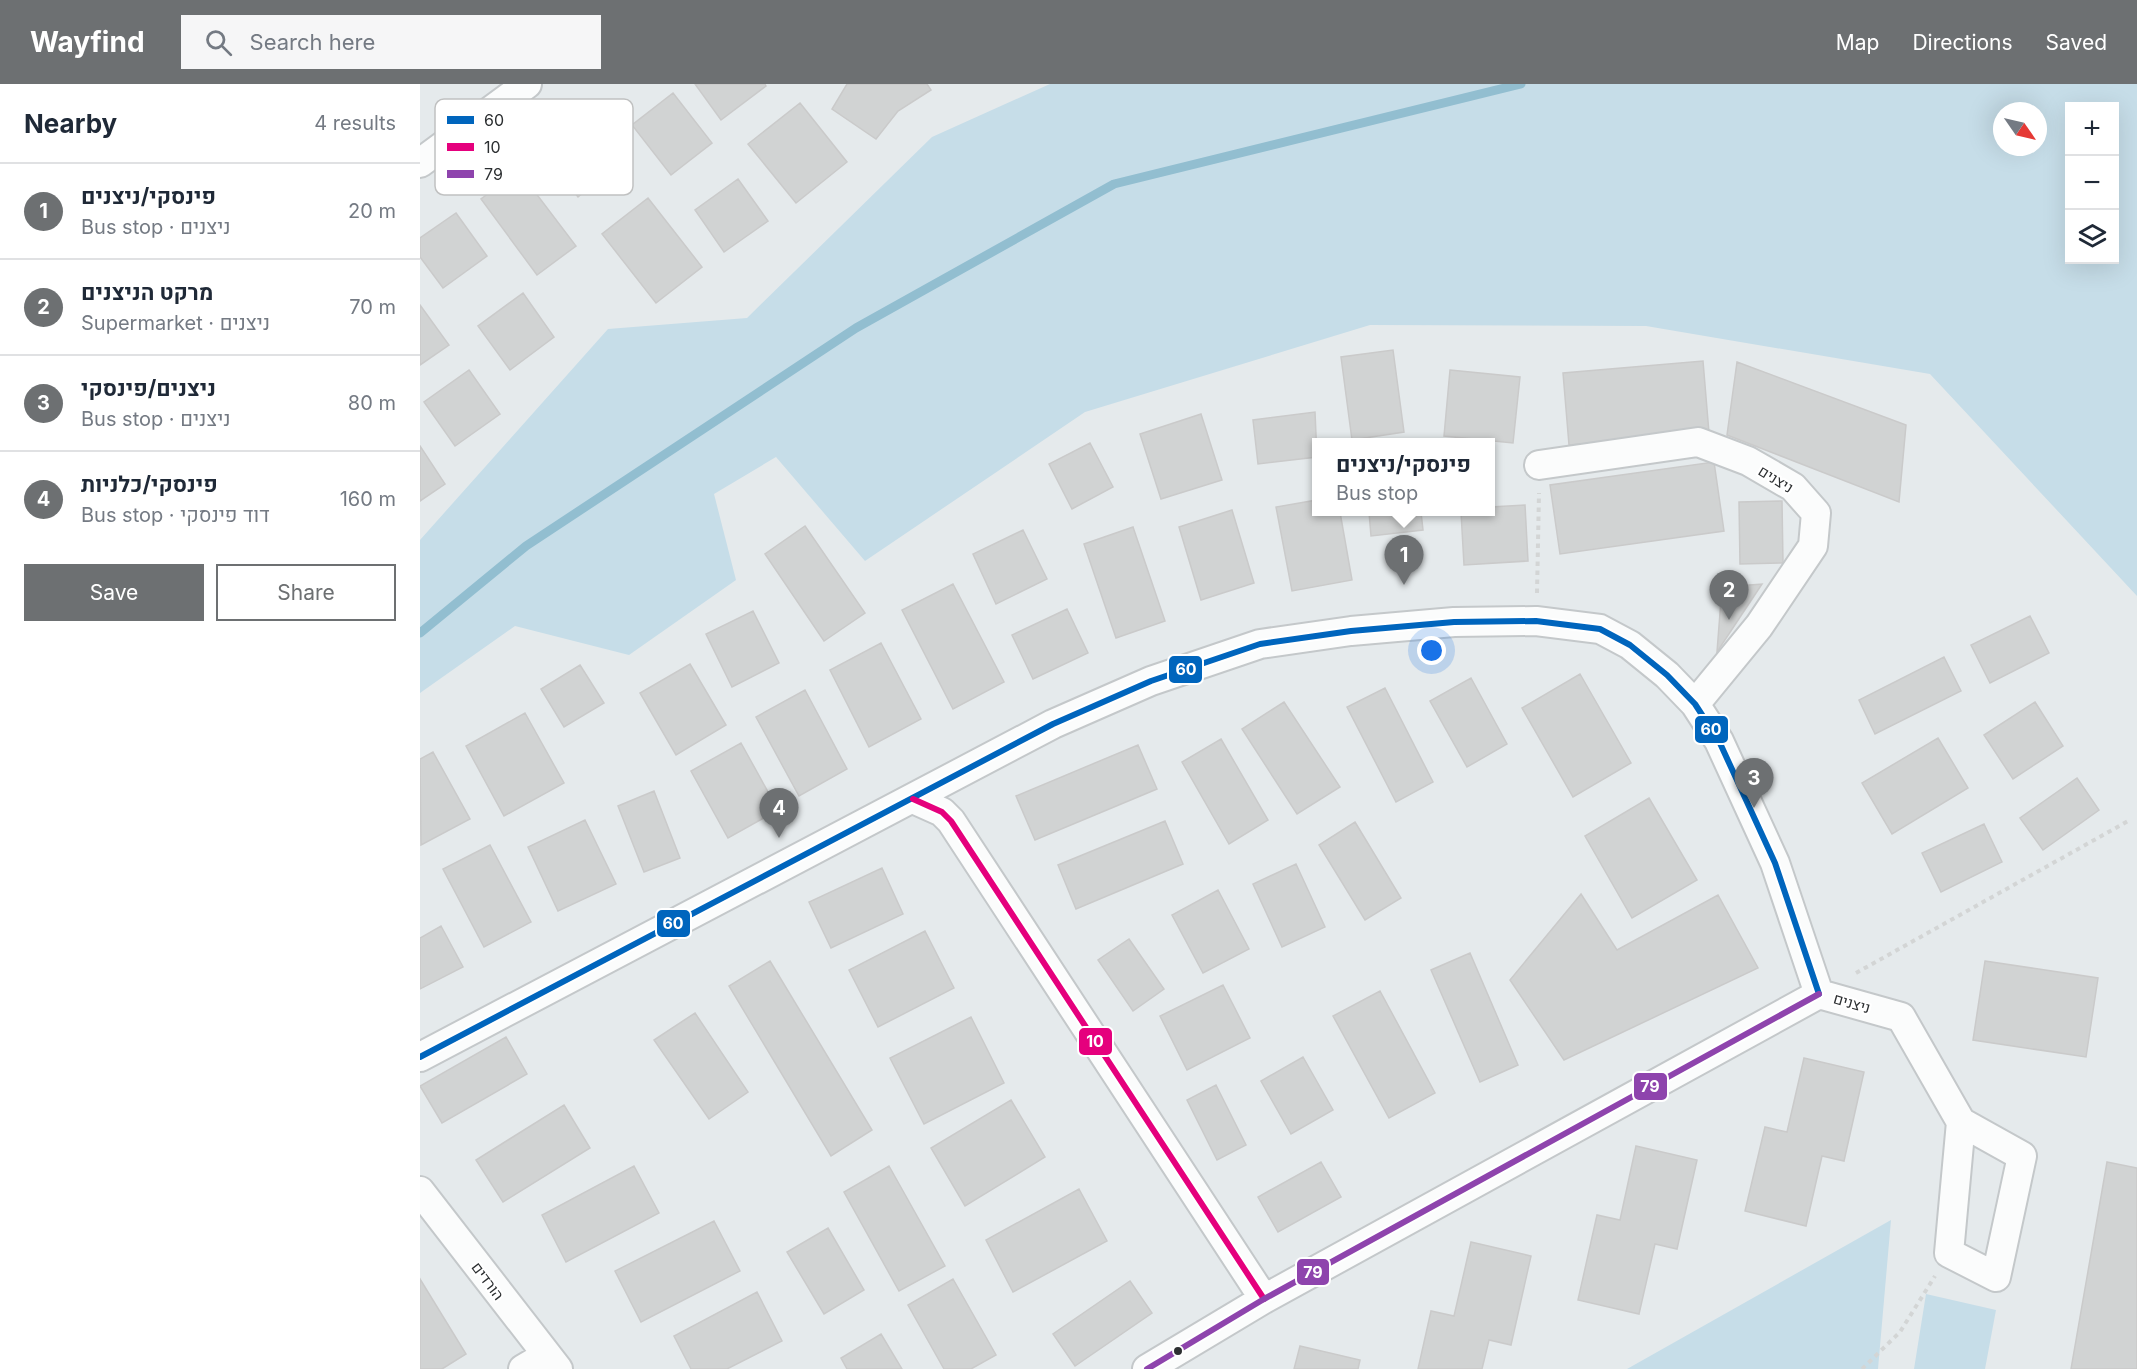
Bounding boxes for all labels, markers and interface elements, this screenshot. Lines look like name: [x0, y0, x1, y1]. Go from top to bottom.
search box: [181, 15, 601, 69]
text: Wayfind: [30, 25, 145, 59]
icon: search: [202, 26, 235, 59]
text: Search here: [250, 29, 375, 55]
text: Map: [1836, 30, 1879, 55]
text: Directions: [1912, 30, 2013, 55]
text: Saved: [2046, 30, 2107, 55]
legend: [435, 99, 633, 195]
north arrow: [1993, 102, 2047, 156]
map controls: [2065, 102, 2119, 264]
button: +: [2065, 102, 2119, 156]
text: Nearby: [24, 108, 117, 139]
text: 60: [484, 110, 504, 130]
text: 4 results: [314, 111, 396, 135]
text: 10: [484, 137, 501, 157]
button: −: [2065, 156, 2119, 210]
text: 79: [484, 164, 503, 184]
text: פינסקי/ניצנים: [81, 183, 216, 209]
text: 1: [39, 199, 48, 223]
text: 20 m: [348, 199, 396, 223]
button: layers: [2065, 210, 2119, 264]
text: Bus stop · ניצנים: [81, 215, 230, 239]
text: מרקט הניצנים: [81, 279, 213, 305]
text: 2: [37, 295, 50, 319]
text: 70 m: [349, 295, 396, 319]
text: Supermarket · ניצנים: [81, 311, 270, 335]
text: ניצנים/פינסקי: [81, 375, 216, 401]
text: 3: [37, 391, 50, 415]
text: 80 m: [348, 391, 396, 415]
text: Bus stop · ניצנים: [81, 407, 230, 431]
popup: [1312, 438, 1495, 516]
text: פינסקי/ניצנים: [1336, 451, 1471, 477]
street label: ניצנים: [1755, 461, 1797, 497]
text: פינסקי/כלניות: [81, 471, 218, 497]
text: Bus stop: [1336, 481, 1418, 505]
text: 4: [37, 487, 50, 511]
text: 160 m: [340, 487, 396, 511]
text: Bus stop · דוד פינסקי: [81, 503, 270, 527]
pin: 1: [1384, 536, 1424, 585]
button: Save: [24, 564, 204, 621]
button: Share: [216, 564, 396, 621]
pin: 2: [1710, 570, 1748, 620]
your location: [1417, 636, 1446, 665]
line badge: 60: [1168, 655, 1203, 684]
text: 60: [1175, 659, 1197, 679]
line badge: 60: [1694, 715, 1729, 744]
text: 60: [1700, 719, 1722, 739]
pin: 3: [1734, 758, 1774, 808]
pin: 4: [760, 788, 798, 838]
line badge: 60: [656, 909, 691, 938]
text: 60: [662, 913, 684, 933]
street label: ניצנים: [1831, 989, 1873, 1017]
line badge: 10: [1078, 1027, 1113, 1056]
text: 10: [1086, 1031, 1104, 1051]
line badge: 79: [1633, 1072, 1668, 1101]
text: 79: [1640, 1076, 1660, 1096]
street label: הורדים: [468, 1258, 508, 1304]
line badge: 79: [1296, 1258, 1330, 1286]
text: 79: [1303, 1262, 1323, 1282]
unlabelled marker: [1172, 1345, 1184, 1357]

